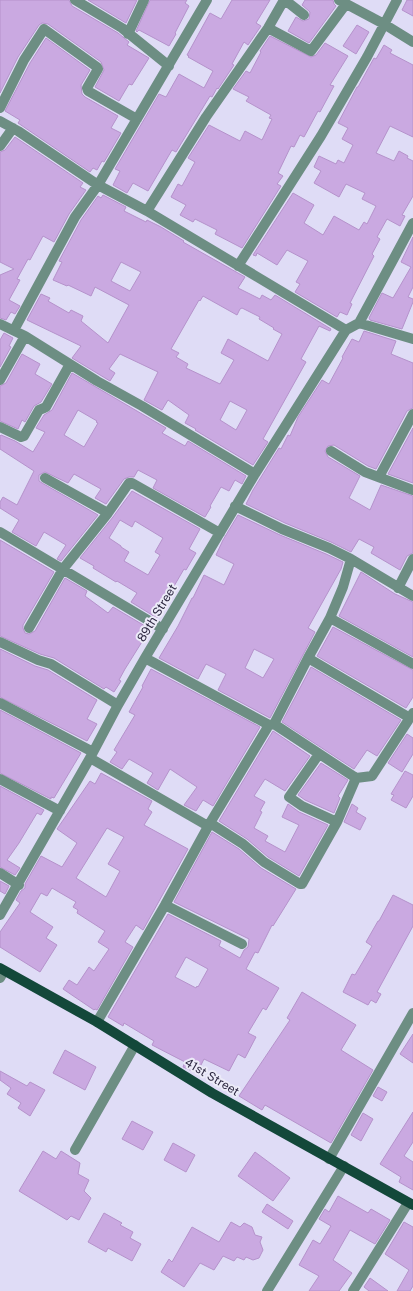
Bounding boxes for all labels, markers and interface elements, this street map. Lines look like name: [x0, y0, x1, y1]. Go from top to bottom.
street label: 89th Street: [134, 581, 180, 644]
street label: 41st Street: [182, 1055, 242, 1099]

